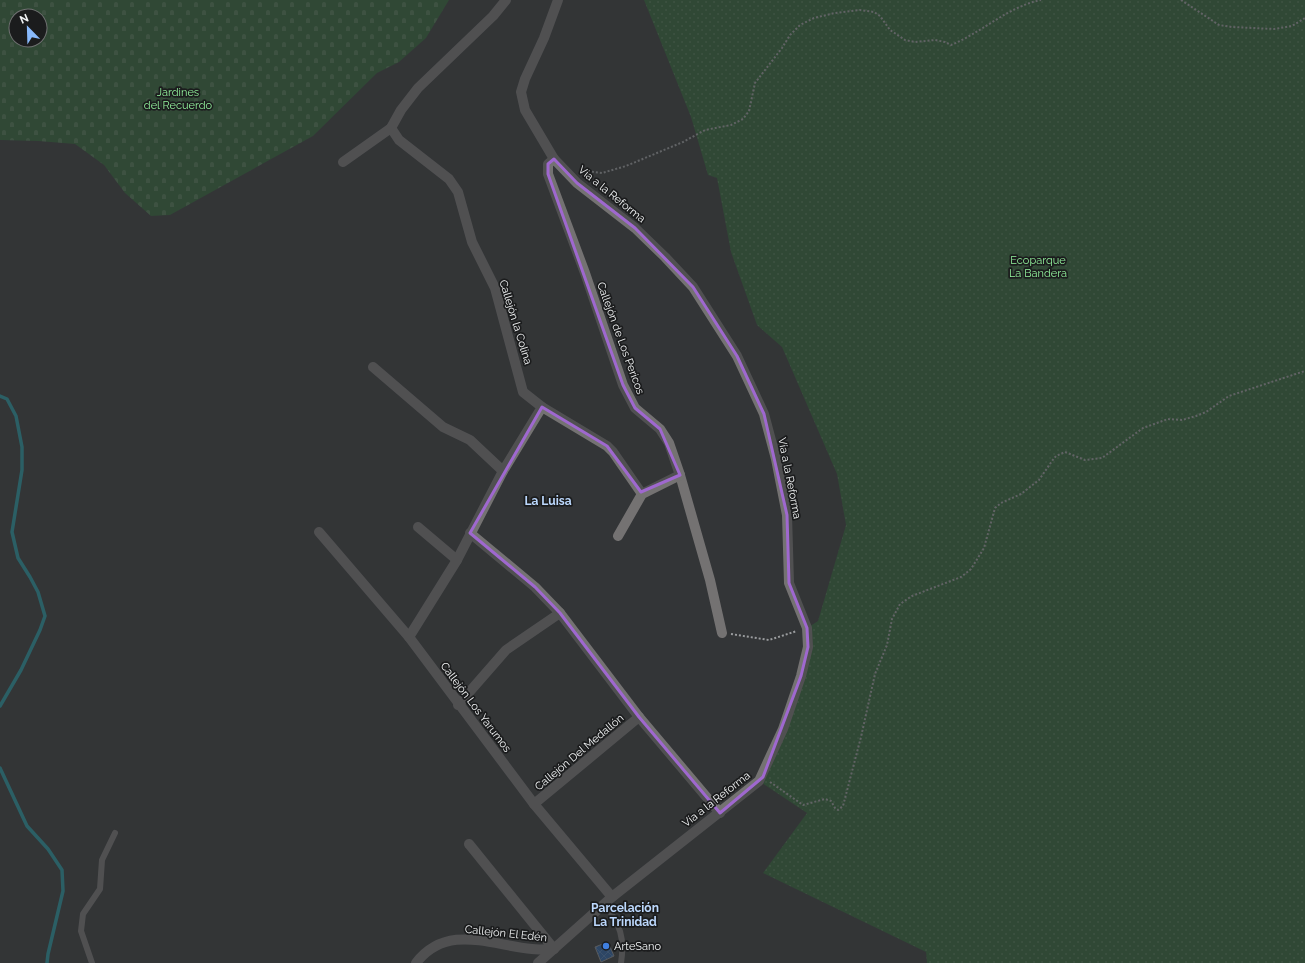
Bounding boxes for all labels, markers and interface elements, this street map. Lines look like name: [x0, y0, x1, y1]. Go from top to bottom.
north arrow: [8, 8, 48, 48]
text: N: [18, 12, 31, 27]
park label: Jardines del Recuerdo: [144, 86, 213, 112]
street label: Vía a la Reforma: [575, 163, 648, 225]
park label: Ecoparque La Bandera: [1009, 254, 1067, 280]
street label: Callejón la Colina: [496, 278, 535, 366]
street label: Callejón de Los Pericos: [594, 280, 647, 396]
street label: Vía a la Reforma: [775, 436, 804, 520]
district label: La Luisa: [524, 494, 572, 508]
street label: Callejón Los Yarumos: [438, 660, 514, 755]
street label: Callejón Del Medallón: [532, 711, 626, 793]
street label: Vía a la Reforma: [680, 769, 753, 830]
district label: Parcelación La Trinidad: [591, 901, 659, 929]
street label: Callejón El Edén: [464, 923, 548, 944]
place label: ArteSano: [614, 940, 661, 953]
marker: ArteSano: [601, 941, 611, 951]

